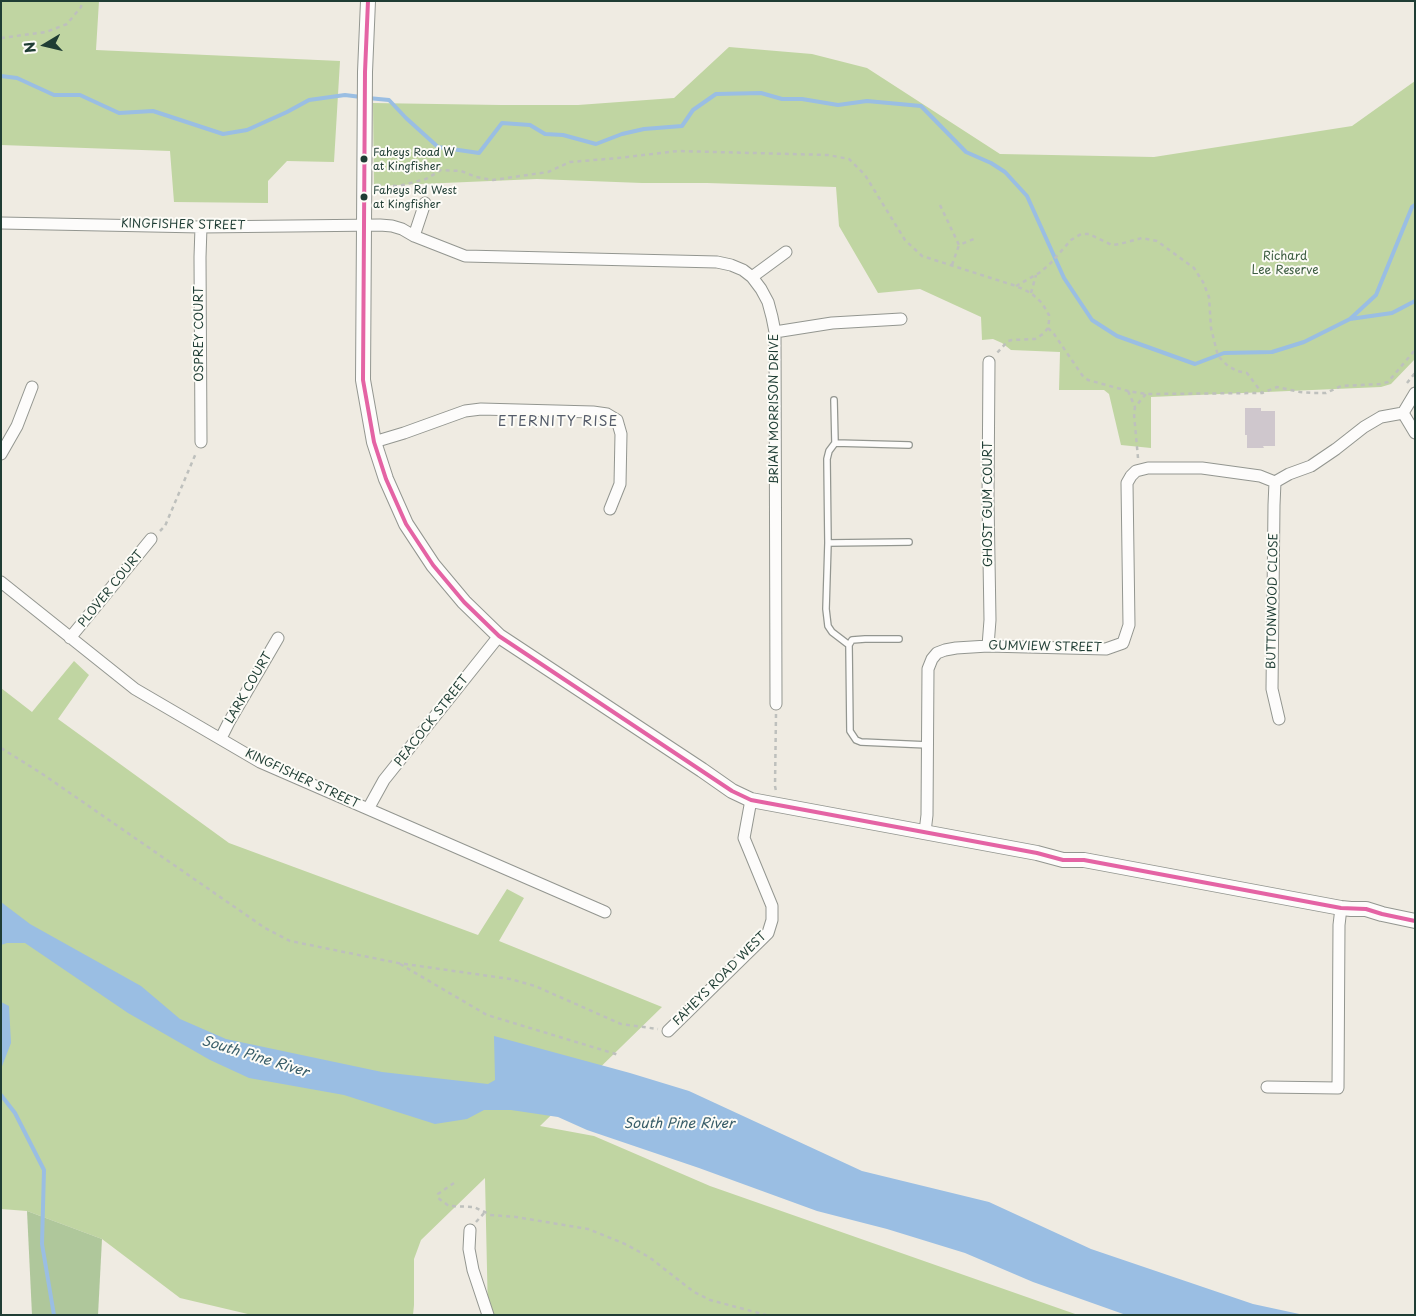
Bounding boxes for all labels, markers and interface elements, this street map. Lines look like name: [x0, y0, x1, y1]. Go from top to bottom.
north arrow: [20, 20, 70, 70]
text: N: [18, 40, 41, 55]
place label: Faheys Road W at Kingfisher: [373, 146, 455, 172]
marker: Faheys Road W at Kingfisher: [359, 154, 369, 164]
place label: Faheys Rd West at Kingfisher: [373, 184, 457, 210]
marker: Faheys Rd West at Kingfisher: [359, 192, 369, 202]
street label: KINGFISHER STREET: [121, 217, 245, 233]
park label: Richard Lee Reserve: [1251, 250, 1319, 278]
street label: OSPREY COURT: [193, 286, 207, 382]
street label: BRIAN MORRISON DRIVE: [768, 334, 782, 484]
district label: ETERNITY RISE: [497, 414, 619, 430]
street label: GHOST GUM COURT: [982, 441, 996, 567]
street label: BUTTONWOOD CLOSE: [1265, 533, 1281, 669]
street label: PLOVER COURT: [76, 548, 146, 630]
street label: GUMVIEW STREET: [988, 639, 1102, 655]
street label: LARK COURT: [223, 650, 275, 726]
street label: PEACOCK STREET: [392, 673, 472, 769]
street label: KINGFISHER STREET: [243, 746, 361, 812]
street label: FAHEYS ROAD WEST: [670, 929, 770, 1029]
water label: South Pine River: [200, 1033, 310, 1081]
water label: South Pine River: [624, 1116, 734, 1132]

